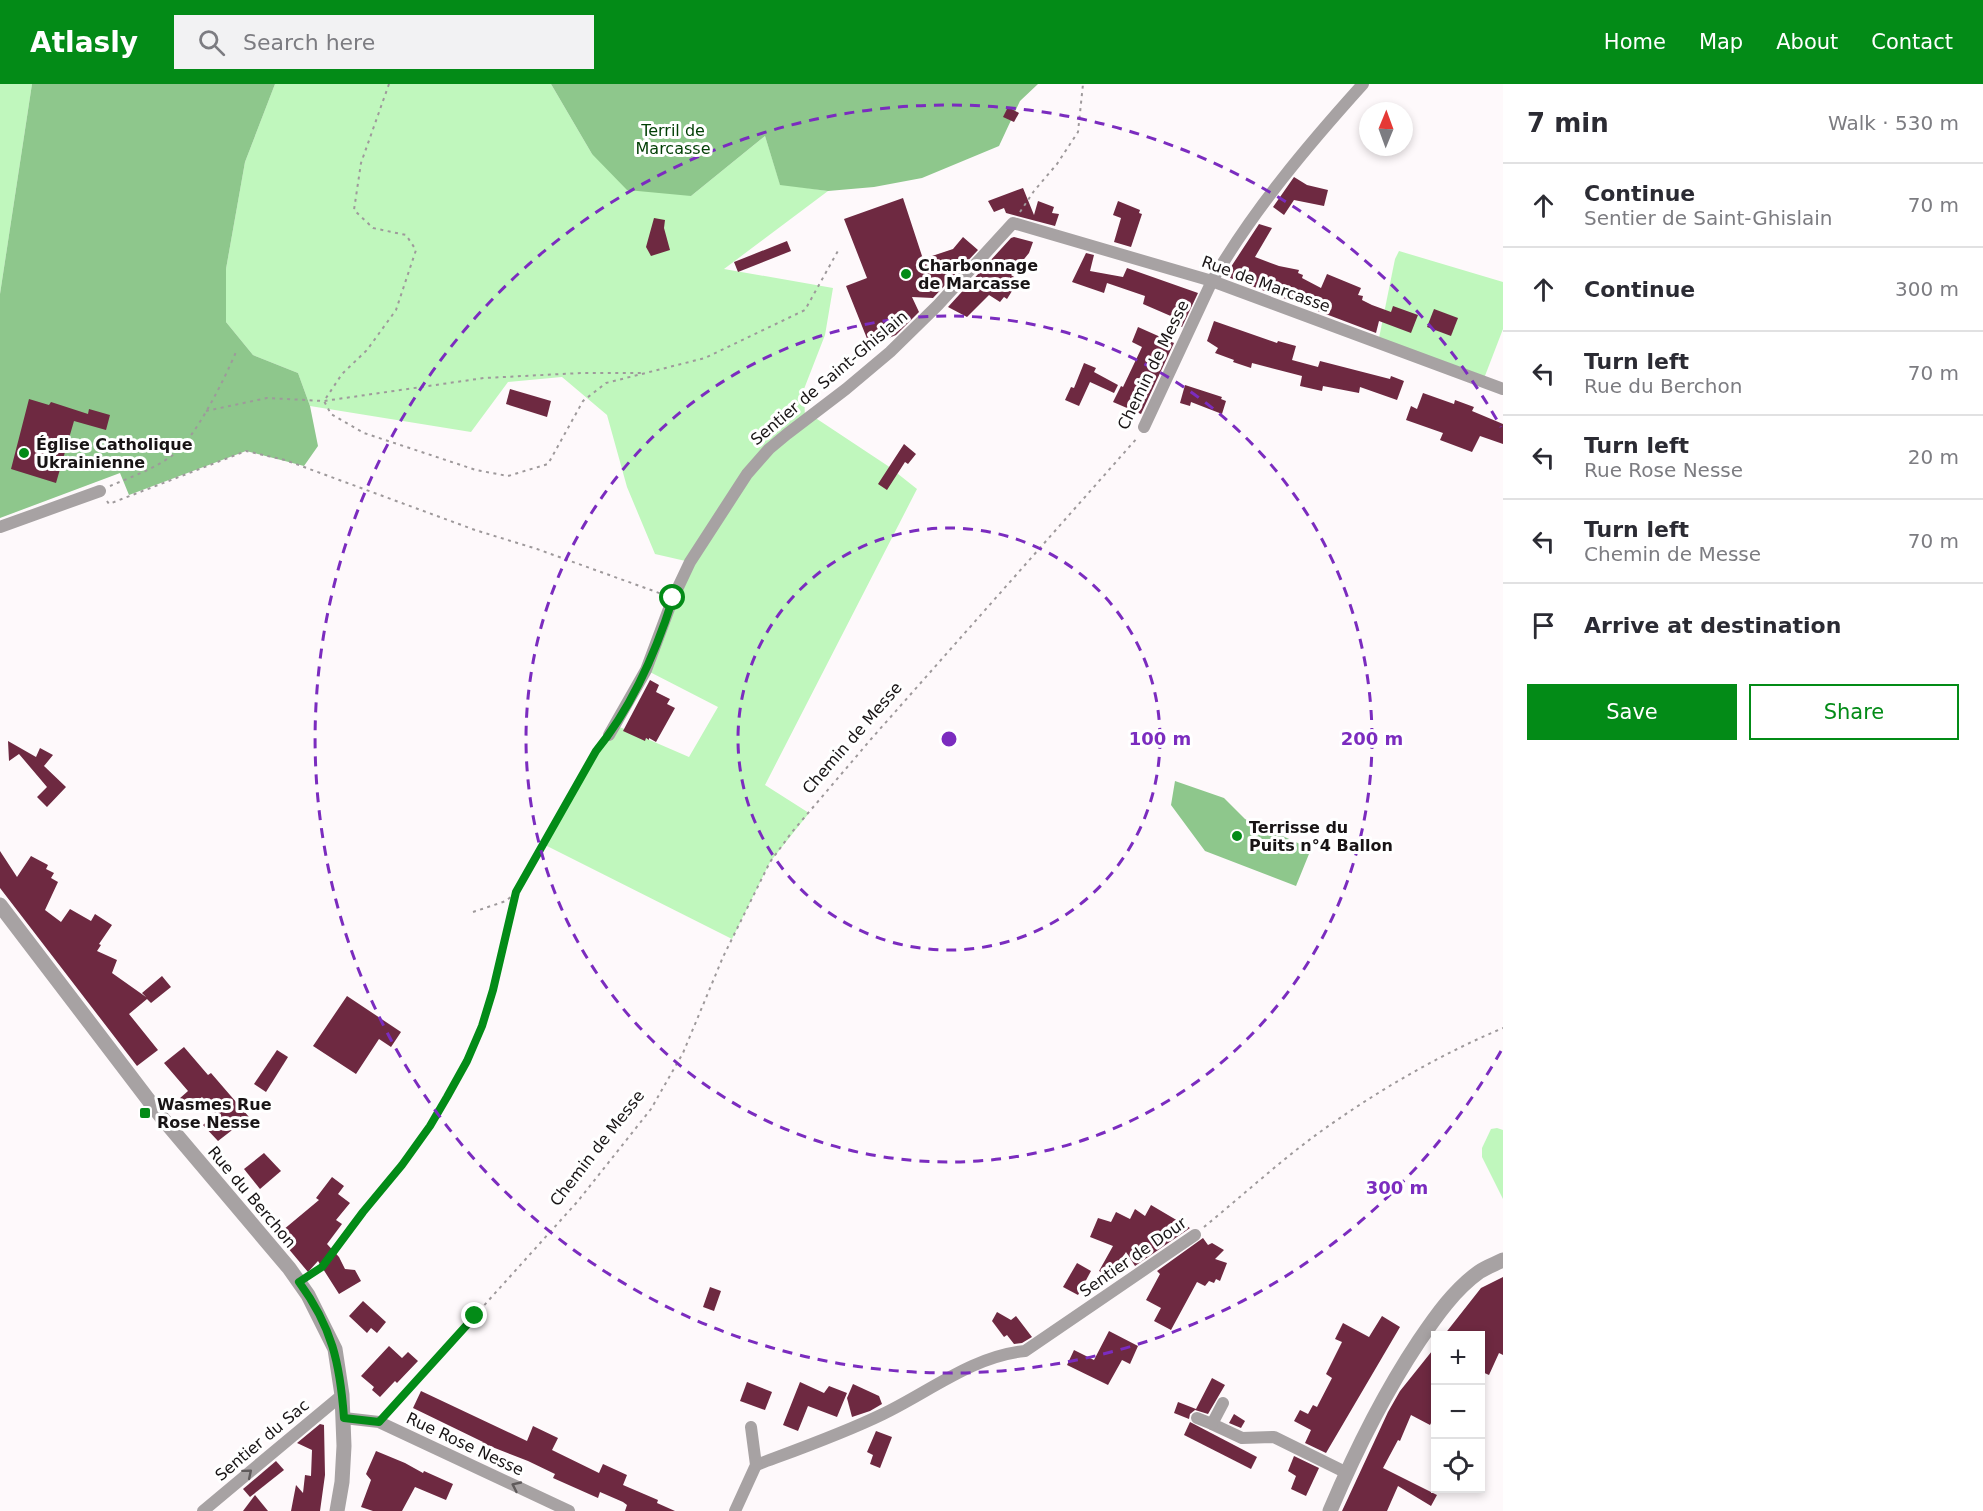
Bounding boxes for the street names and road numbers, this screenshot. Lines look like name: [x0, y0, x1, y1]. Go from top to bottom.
street label: Rue de Marcasse: [1199, 252, 1333, 316]
street label: Chemin de Messe: [1113, 297, 1193, 433]
street label: Sentier de Saint-Ghislain: [747, 307, 911, 449]
street label: Chemin de Messe: [798, 678, 906, 798]
street label: Chemin de Messe: [546, 1086, 648, 1210]
street label: Rue du Berchon: [204, 1142, 300, 1252]
street label: Sentier de Dour: [1076, 1213, 1191, 1301]
street label: Sentier du Sac: [211, 1395, 313, 1485]
street label: Rue Rose Nesse: [403, 1409, 527, 1479]

